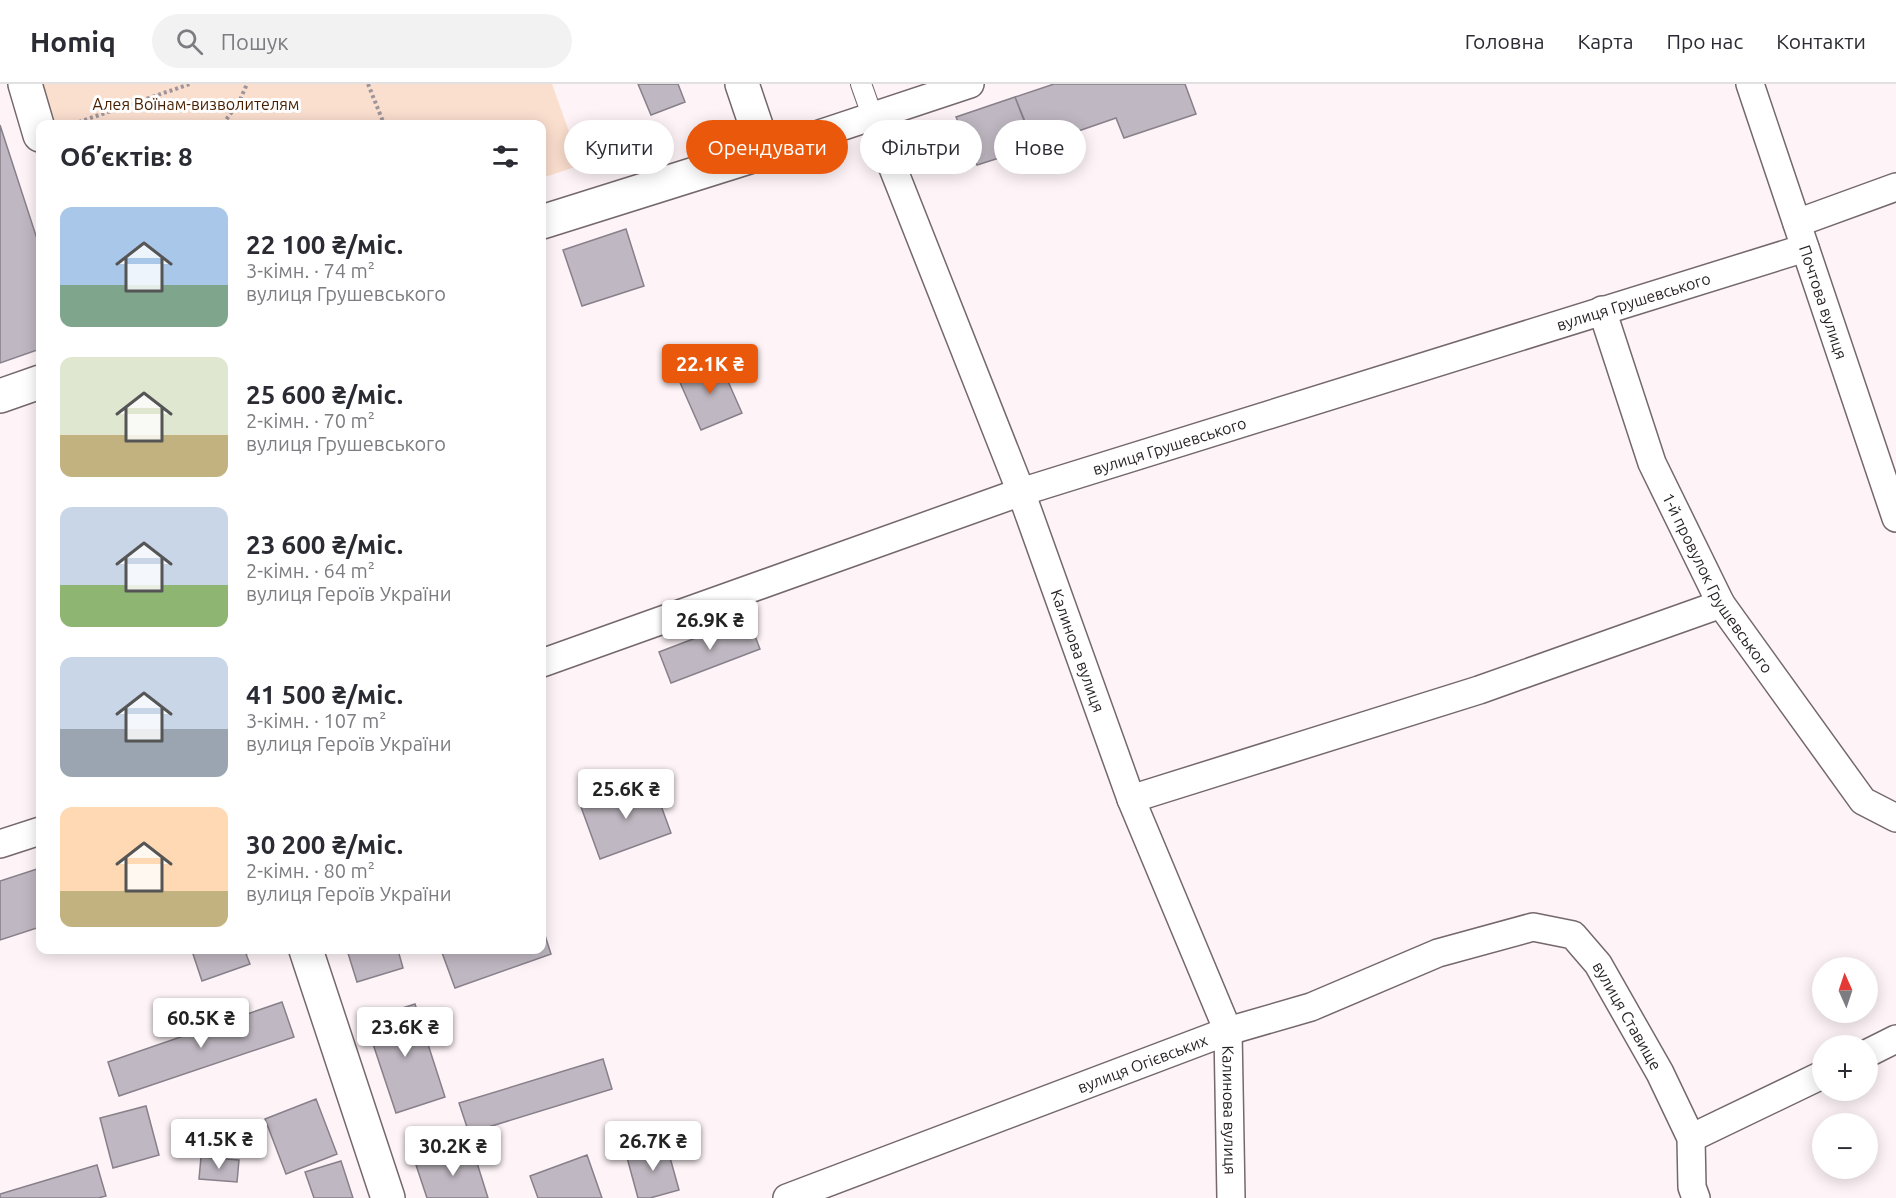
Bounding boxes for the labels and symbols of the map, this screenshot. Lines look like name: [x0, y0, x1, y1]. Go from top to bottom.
park label: Алея Воїнам-визволителям: [92, 95, 300, 113]
street label: Почтова вулиця: [1796, 243, 1851, 361]
street label: вулиця Грушевського: [1554, 269, 1713, 334]
pin: 22.1K ₴: [655, 344, 765, 395]
street label: вулиця Грушевського: [1090, 413, 1248, 478]
street label: 1-й провулок Грушевського: [1659, 490, 1777, 676]
street label: Калинова вулиця: [1048, 587, 1108, 715]
pin: 26.9K ₴: [655, 600, 765, 651]
pin: 25.6K ₴: [571, 769, 681, 820]
north arrow: [1812, 957, 1878, 1023]
street label: вулиця Ставище: [1589, 958, 1665, 1073]
pin: 60.5K ₴: [146, 998, 256, 1049]
pin: 23.6K ₴: [350, 1007, 460, 1058]
street label: вулиця Огієвських: [1075, 1031, 1210, 1096]
street label: Калинова вулиця: [1219, 1045, 1240, 1175]
pin: 41.5K ₴: [164, 1119, 274, 1170]
pin: 26.7K ₴: [598, 1121, 708, 1172]
pin: 30.2K ₴: [398, 1126, 508, 1177]

